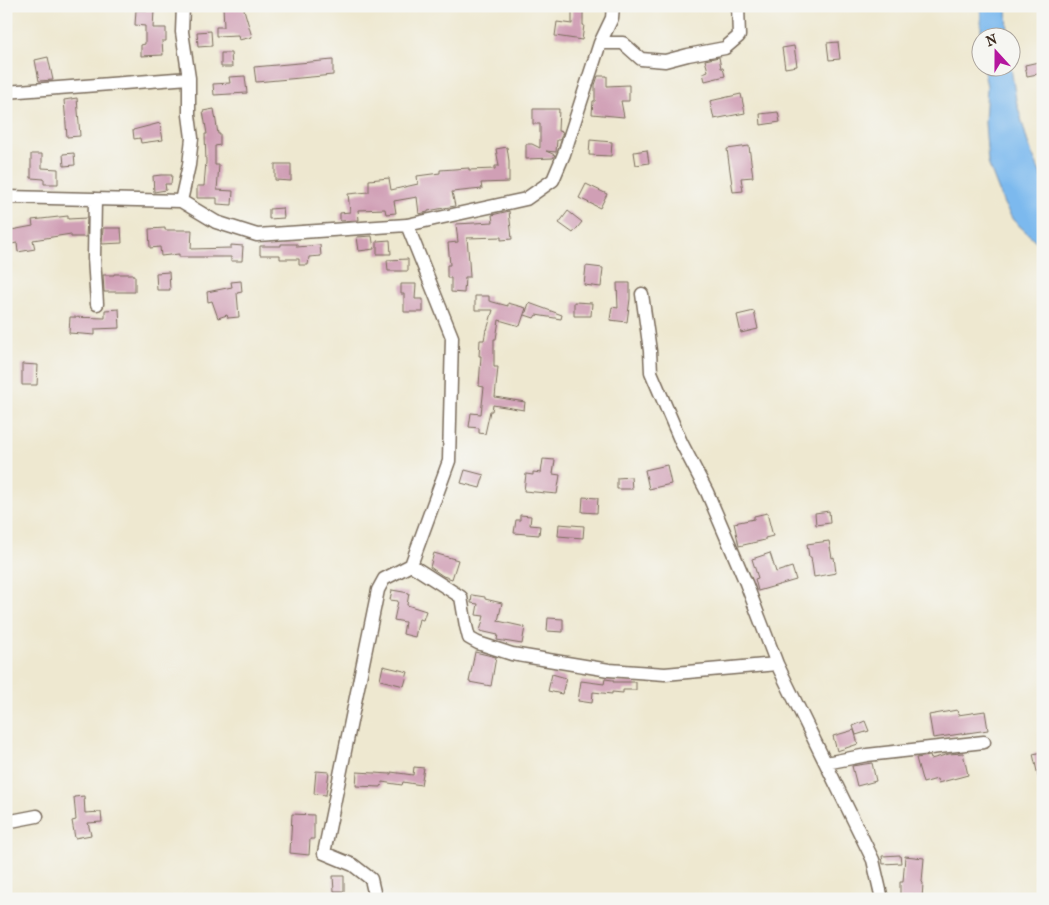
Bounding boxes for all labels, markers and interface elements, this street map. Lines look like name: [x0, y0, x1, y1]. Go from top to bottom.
north arrow: [972, 28, 1022, 78]
text: N: [984, 30, 1000, 50]

